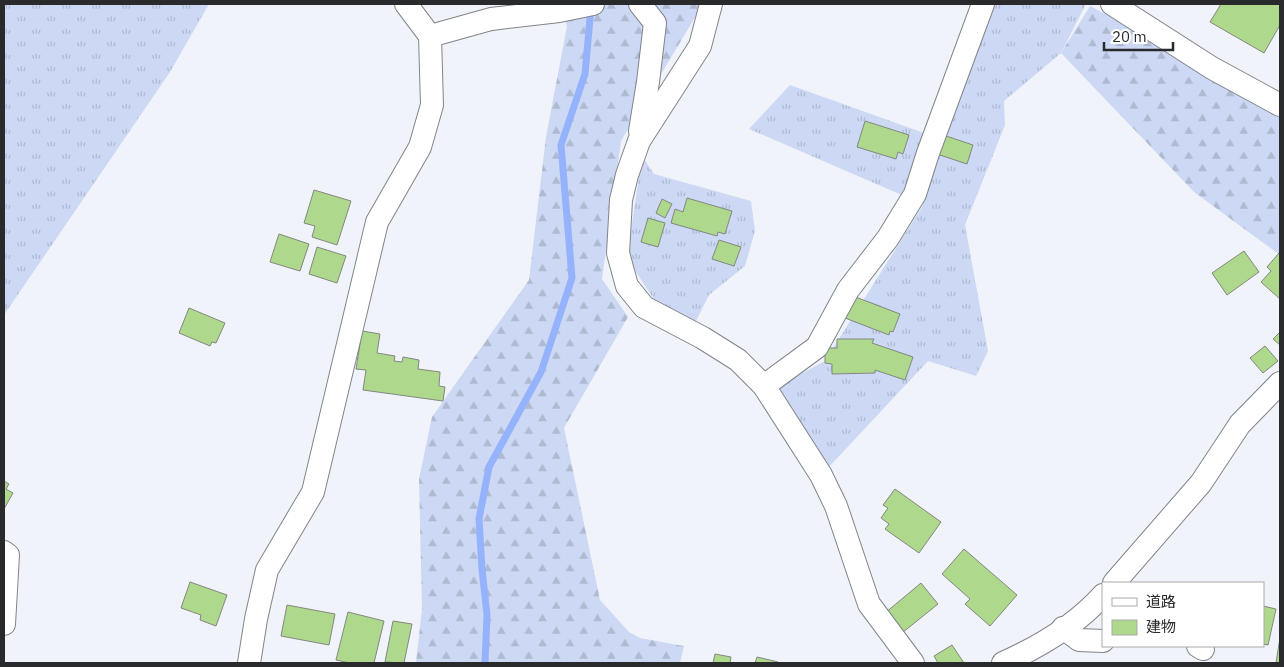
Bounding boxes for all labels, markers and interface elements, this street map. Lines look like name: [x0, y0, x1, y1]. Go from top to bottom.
scale bar: [1104, 20, 1173, 52]
text: 20 m: [1112, 27, 1147, 46]
legend: [1102, 582, 1264, 647]
text: 道路: [1146, 592, 1176, 611]
text: 建物: [1146, 617, 1176, 636]

